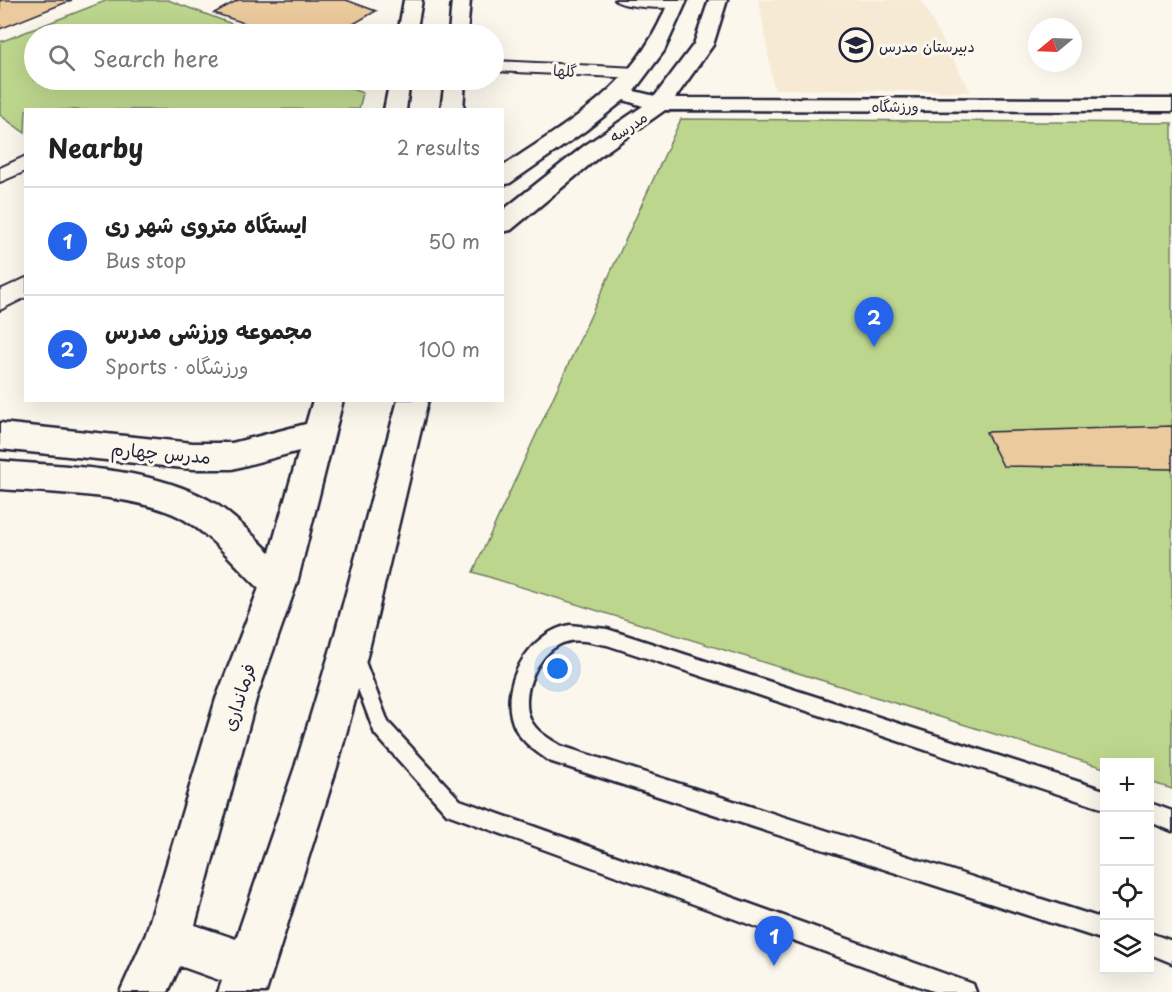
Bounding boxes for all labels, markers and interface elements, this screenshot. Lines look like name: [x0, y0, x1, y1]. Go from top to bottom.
north arrow: [1028, 18, 1082, 72]
search box: [24, 24, 504, 90]
school or university icon: دبیرستان مدرس: [838, 27, 874, 63]
place label: دبیرستان مدرس: [879, 34, 975, 57]
icon: search: [45, 41, 78, 74]
text: Search here: [93, 41, 219, 74]
street label: گلها: [552, 58, 578, 82]
street label: ورزشگاه: [871, 94, 919, 117]
street label: مدرسه: [604, 105, 652, 147]
text: Nearby: [48, 128, 143, 167]
text: 2 results: [397, 132, 480, 162]
text: ایستگاه متروی شهر ری: [105, 207, 307, 240]
text: 1: [63, 226, 72, 256]
text: 50 m: [428, 226, 480, 256]
text: Bus stop: [105, 245, 186, 275]
pin: 2: [854, 298, 894, 347]
text: مجموعه ورزشی مدرس: [105, 313, 312, 346]
text: 2: [60, 334, 75, 364]
text: 100 m: [419, 334, 480, 364]
text: Sports · ورزشگاه: [105, 351, 248, 381]
street label: مدرس چهارم: [110, 434, 212, 472]
your location: [543, 654, 572, 683]
street label: فرمانداری: [214, 660, 262, 734]
map controls: [1100, 758, 1154, 974]
button: +: [1100, 758, 1154, 812]
button: −: [1100, 812, 1154, 866]
button: locate: [1100, 866, 1154, 920]
pin: 1: [754, 916, 794, 966]
button: layers: [1100, 920, 1154, 974]

